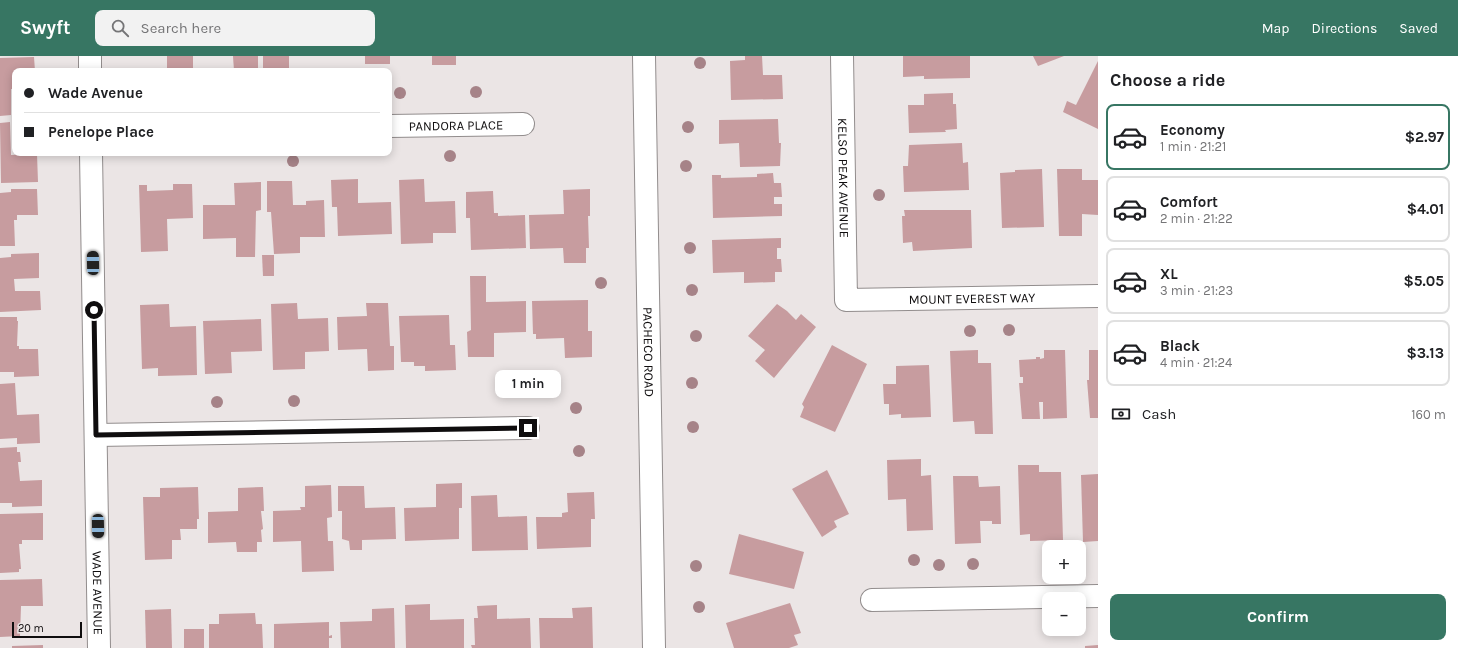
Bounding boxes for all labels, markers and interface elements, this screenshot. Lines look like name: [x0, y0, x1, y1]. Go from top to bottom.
search box: [95, 10, 375, 46]
text: Swyft: [20, 17, 71, 39]
icon: search: [109, 17, 131, 39]
text: Search here: [141, 19, 221, 37]
text: Map: [1262, 20, 1290, 37]
text: Directions: [1312, 20, 1377, 37]
text: Saved: [1399, 20, 1438, 37]
text: Choose a ride: [1110, 69, 1225, 91]
text: Wade Avenue: [48, 84, 143, 102]
street label: PANDORA PLACE: [409, 117, 503, 134]
street label: KELSO PEAK AVENUE: [835, 118, 852, 238]
icon: car: [1112, 119, 1148, 155]
text: Economy: [1160, 121, 1225, 139]
text: Penelope Place: [48, 123, 154, 141]
text: $2.97: [1405, 128, 1444, 146]
text: 1 min · 21:21: [1160, 139, 1226, 154]
icon: car: [1112, 191, 1148, 227]
text: Comfort: [1160, 193, 1218, 211]
text: $4.01: [1407, 200, 1444, 218]
text: 2 min · 21:22: [1160, 211, 1233, 226]
car: [87, 251, 99, 275]
icon: car: [1112, 263, 1148, 299]
text: XL: [1160, 265, 1178, 283]
text: $5.05: [1403, 272, 1444, 290]
text: 3 min · 21:23: [1160, 283, 1233, 298]
street label: MOUNT EVEREST WAY: [909, 290, 1035, 307]
route start: [85, 301, 103, 319]
street label: PACHECO ROAD: [640, 307, 657, 397]
icon: car: [1112, 335, 1148, 371]
text: Black: [1160, 337, 1200, 355]
text: $3.13: [1406, 344, 1444, 362]
text: 4 min · 21:24: [1160, 355, 1232, 370]
callout: 1 min: [495, 370, 561, 398]
text: 1 min: [512, 376, 544, 391]
icon: cash: [1110, 403, 1132, 425]
text: Cash: [1142, 405, 1176, 423]
text: 160 m: [1411, 407, 1446, 422]
route end: [519, 419, 537, 437]
car: [92, 514, 104, 538]
map controls: [1042, 540, 1086, 636]
button: +: [1042, 540, 1086, 584]
street label: WADE AVENUE: [89, 551, 106, 635]
button: −: [1042, 592, 1086, 636]
button: Confirm: [1110, 594, 1446, 640]
scale bar: [12, 620, 82, 639]
text: 20 m: [18, 622, 44, 635]

